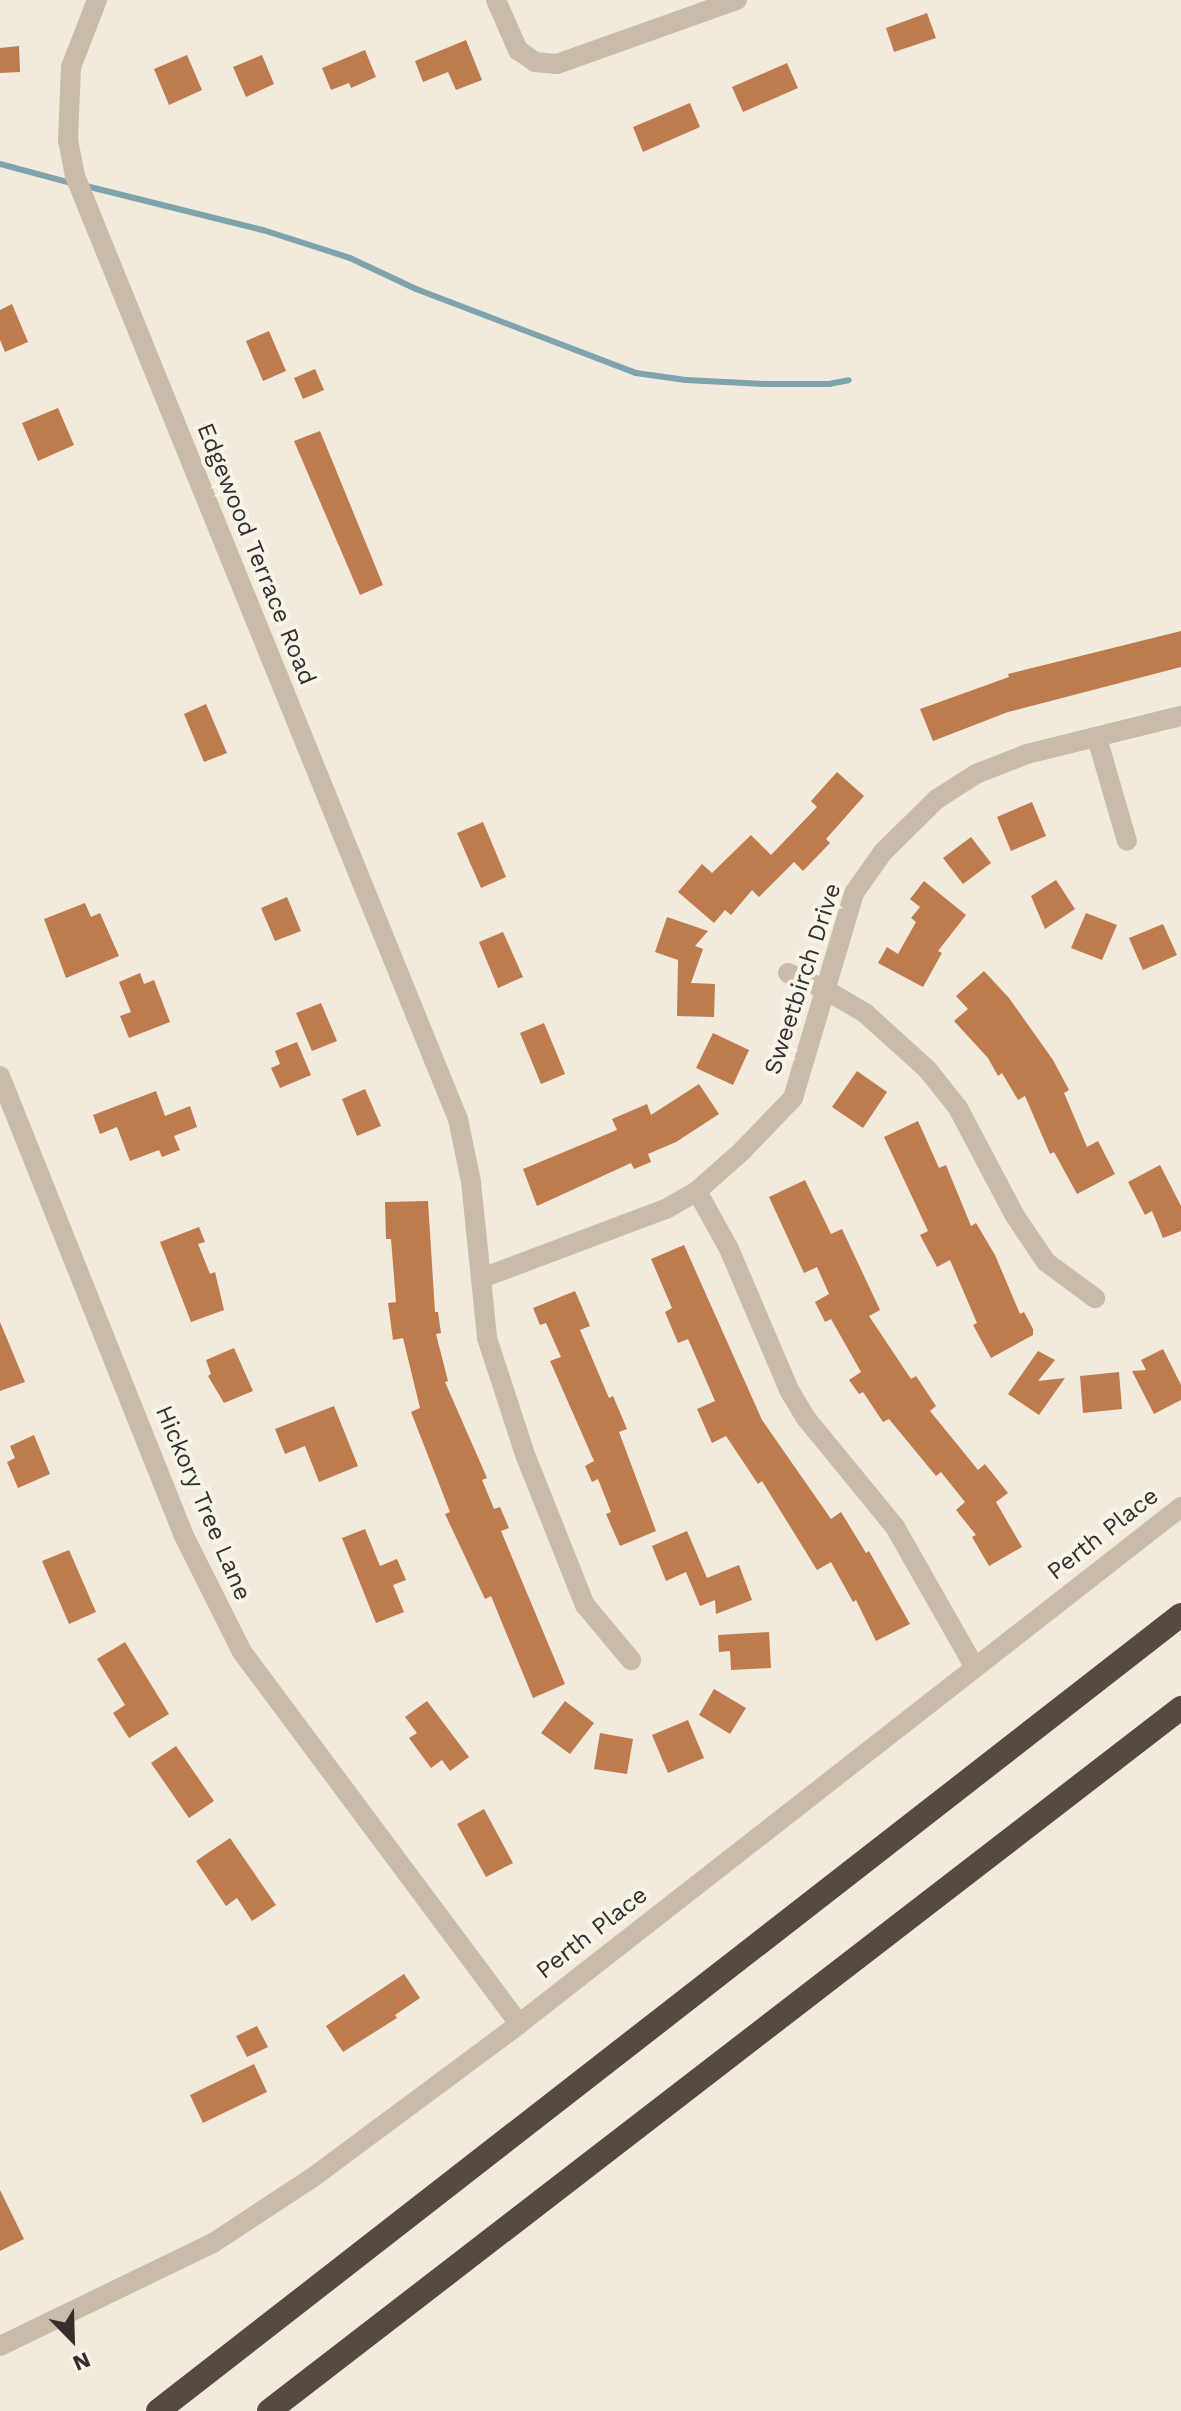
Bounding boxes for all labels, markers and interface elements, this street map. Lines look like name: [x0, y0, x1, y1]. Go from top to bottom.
street label: Edgewood Terrace Road: [190, 419, 322, 689]
street label: Sweetbirch Drive: [758, 880, 848, 1078]
street label: Hickory Tree Lane: [149, 1401, 257, 1605]
street label: Perth Place: [1042, 1482, 1164, 1586]
street label: Perth Place: [531, 1881, 653, 1985]
north arrow: [32, 2299, 112, 2379]
text: N: [69, 2347, 94, 2376]

